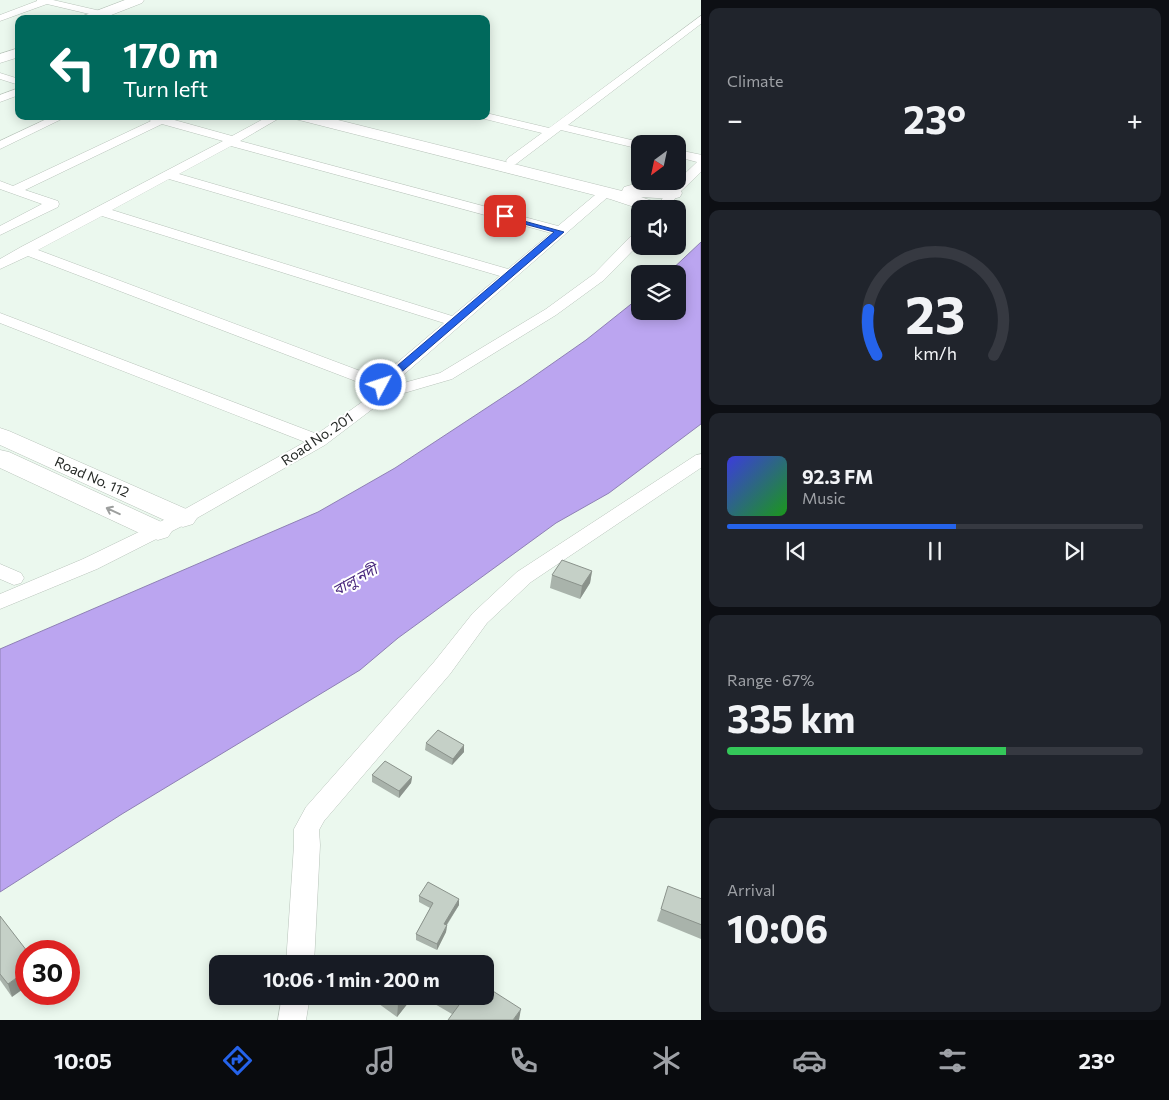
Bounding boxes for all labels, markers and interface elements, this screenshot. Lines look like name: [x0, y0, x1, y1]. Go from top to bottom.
text: 170 m: [123, 32, 218, 75]
icon: left: [40, 35, 105, 100]
text: Climate: [727, 71, 783, 90]
text: Turn left: [123, 75, 208, 102]
text: 23°: [903, 95, 966, 142]
text: −: [727, 102, 743, 136]
text: +: [1127, 102, 1143, 136]
north arrow: [631, 135, 686, 190]
map controls: [631, 135, 686, 320]
pin: [484, 195, 526, 237]
button: sound: [631, 200, 686, 255]
icon: arrive: [491, 202, 519, 230]
button: layers: [631, 265, 686, 320]
text: 23: [905, 281, 965, 345]
text: km/h: [913, 342, 957, 364]
position arrow: [354, 358, 406, 410]
street label: Road No. 201: [278, 408, 356, 469]
street label: Road No. 112: [52, 453, 132, 501]
text: 92.3 FM: [802, 465, 873, 488]
text: Music: [802, 488, 846, 507]
one-way arrow: [106, 506, 121, 515]
icon: previous: [782, 537, 810, 565]
icon: pause: [921, 537, 949, 565]
icon: next: [1060, 537, 1088, 565]
water label: বালু নদী: [329, 558, 383, 600]
text: Range · 67%: [727, 670, 814, 689]
text: 335 km: [727, 694, 855, 741]
text: Arrival: [727, 880, 775, 899]
text: 10:06: [727, 904, 828, 951]
speed limit sign: 30: [15, 940, 80, 1005]
text: 10:06 · 1 min · 200 m: [263, 968, 440, 991]
icon: directions: [220, 1043, 255, 1078]
icon: music: [363, 1043, 398, 1078]
icon: phone: [506, 1043, 541, 1078]
icon: climate: [649, 1043, 684, 1078]
icon: car: [792, 1043, 827, 1078]
icon: filters: [935, 1043, 970, 1078]
text: 10:05: [54, 1047, 112, 1074]
text: 23°: [1079, 1047, 1115, 1074]

